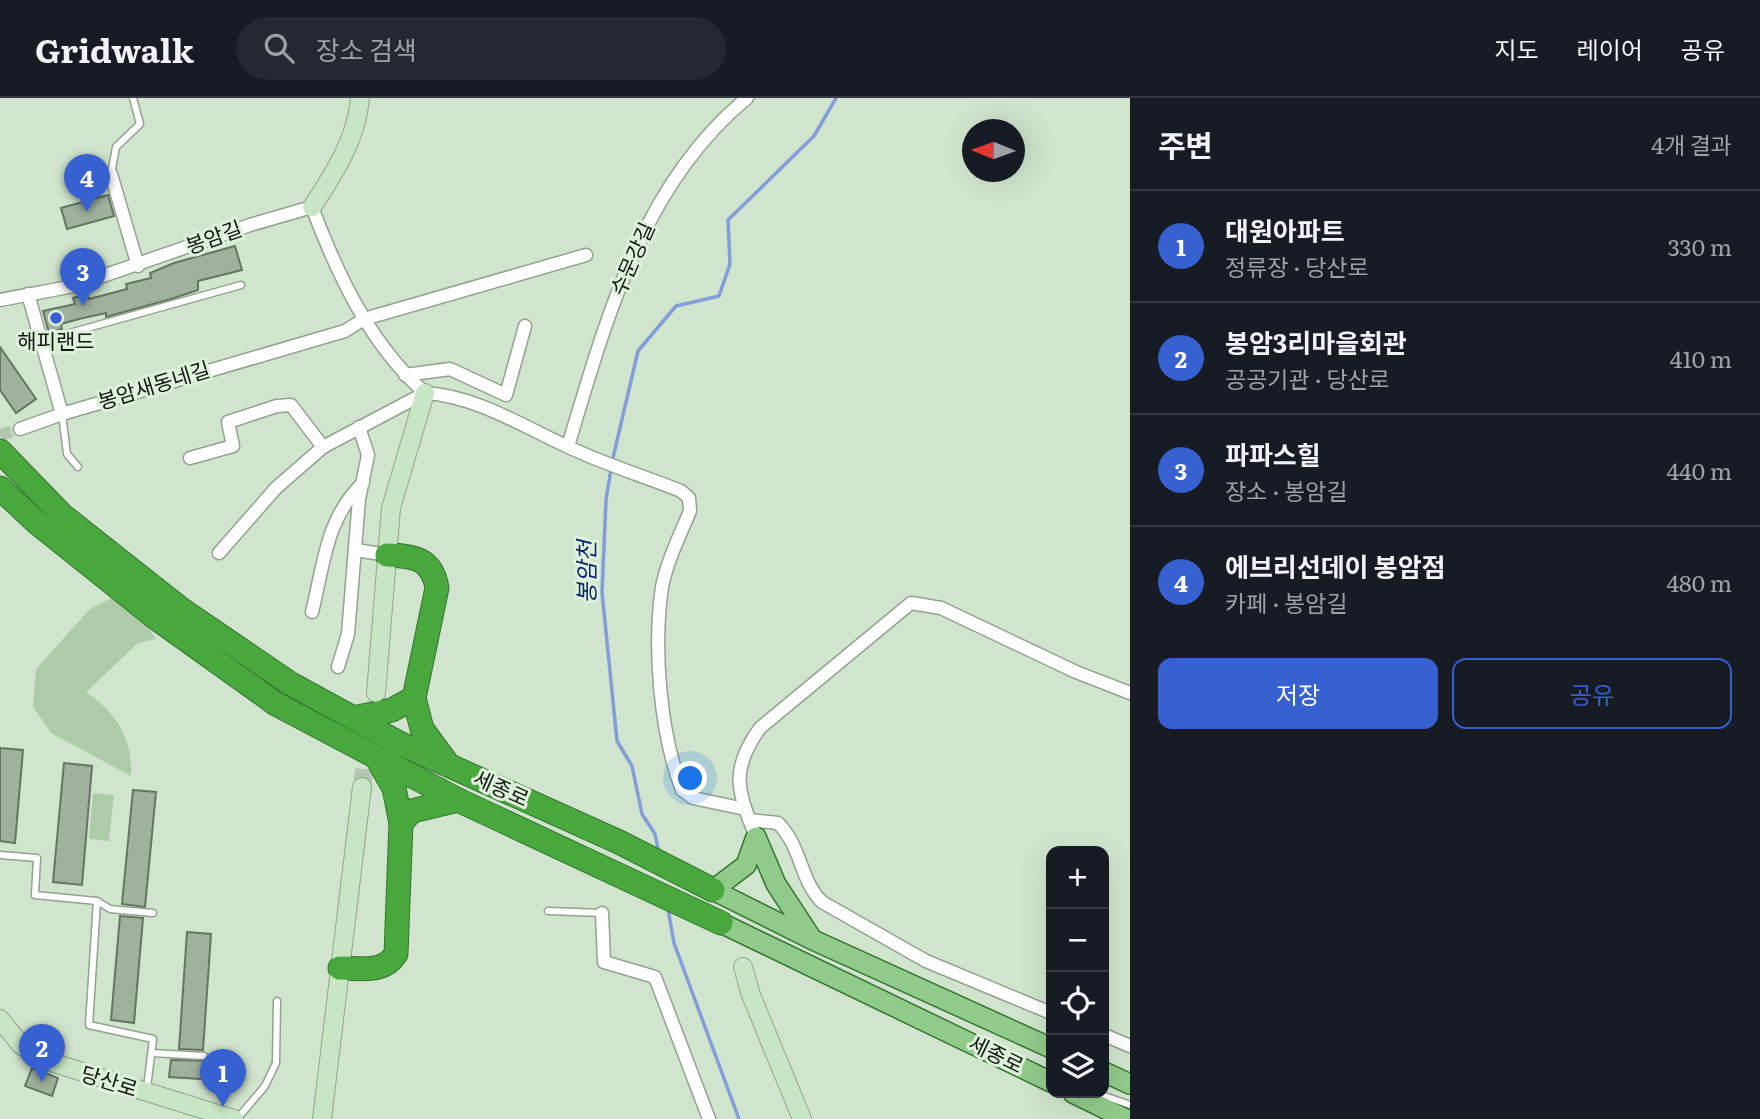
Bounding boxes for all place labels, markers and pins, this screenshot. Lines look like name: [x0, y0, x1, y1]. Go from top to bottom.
pin: 4: [64, 154, 110, 212]
pin: 3: [60, 248, 106, 306]
marker: 해피랜드: [48, 310, 64, 326]
place label: 해피랜드: [17, 324, 95, 355]
pin: 2: [19, 1024, 65, 1082]
pin: 1: [200, 1049, 246, 1107]

